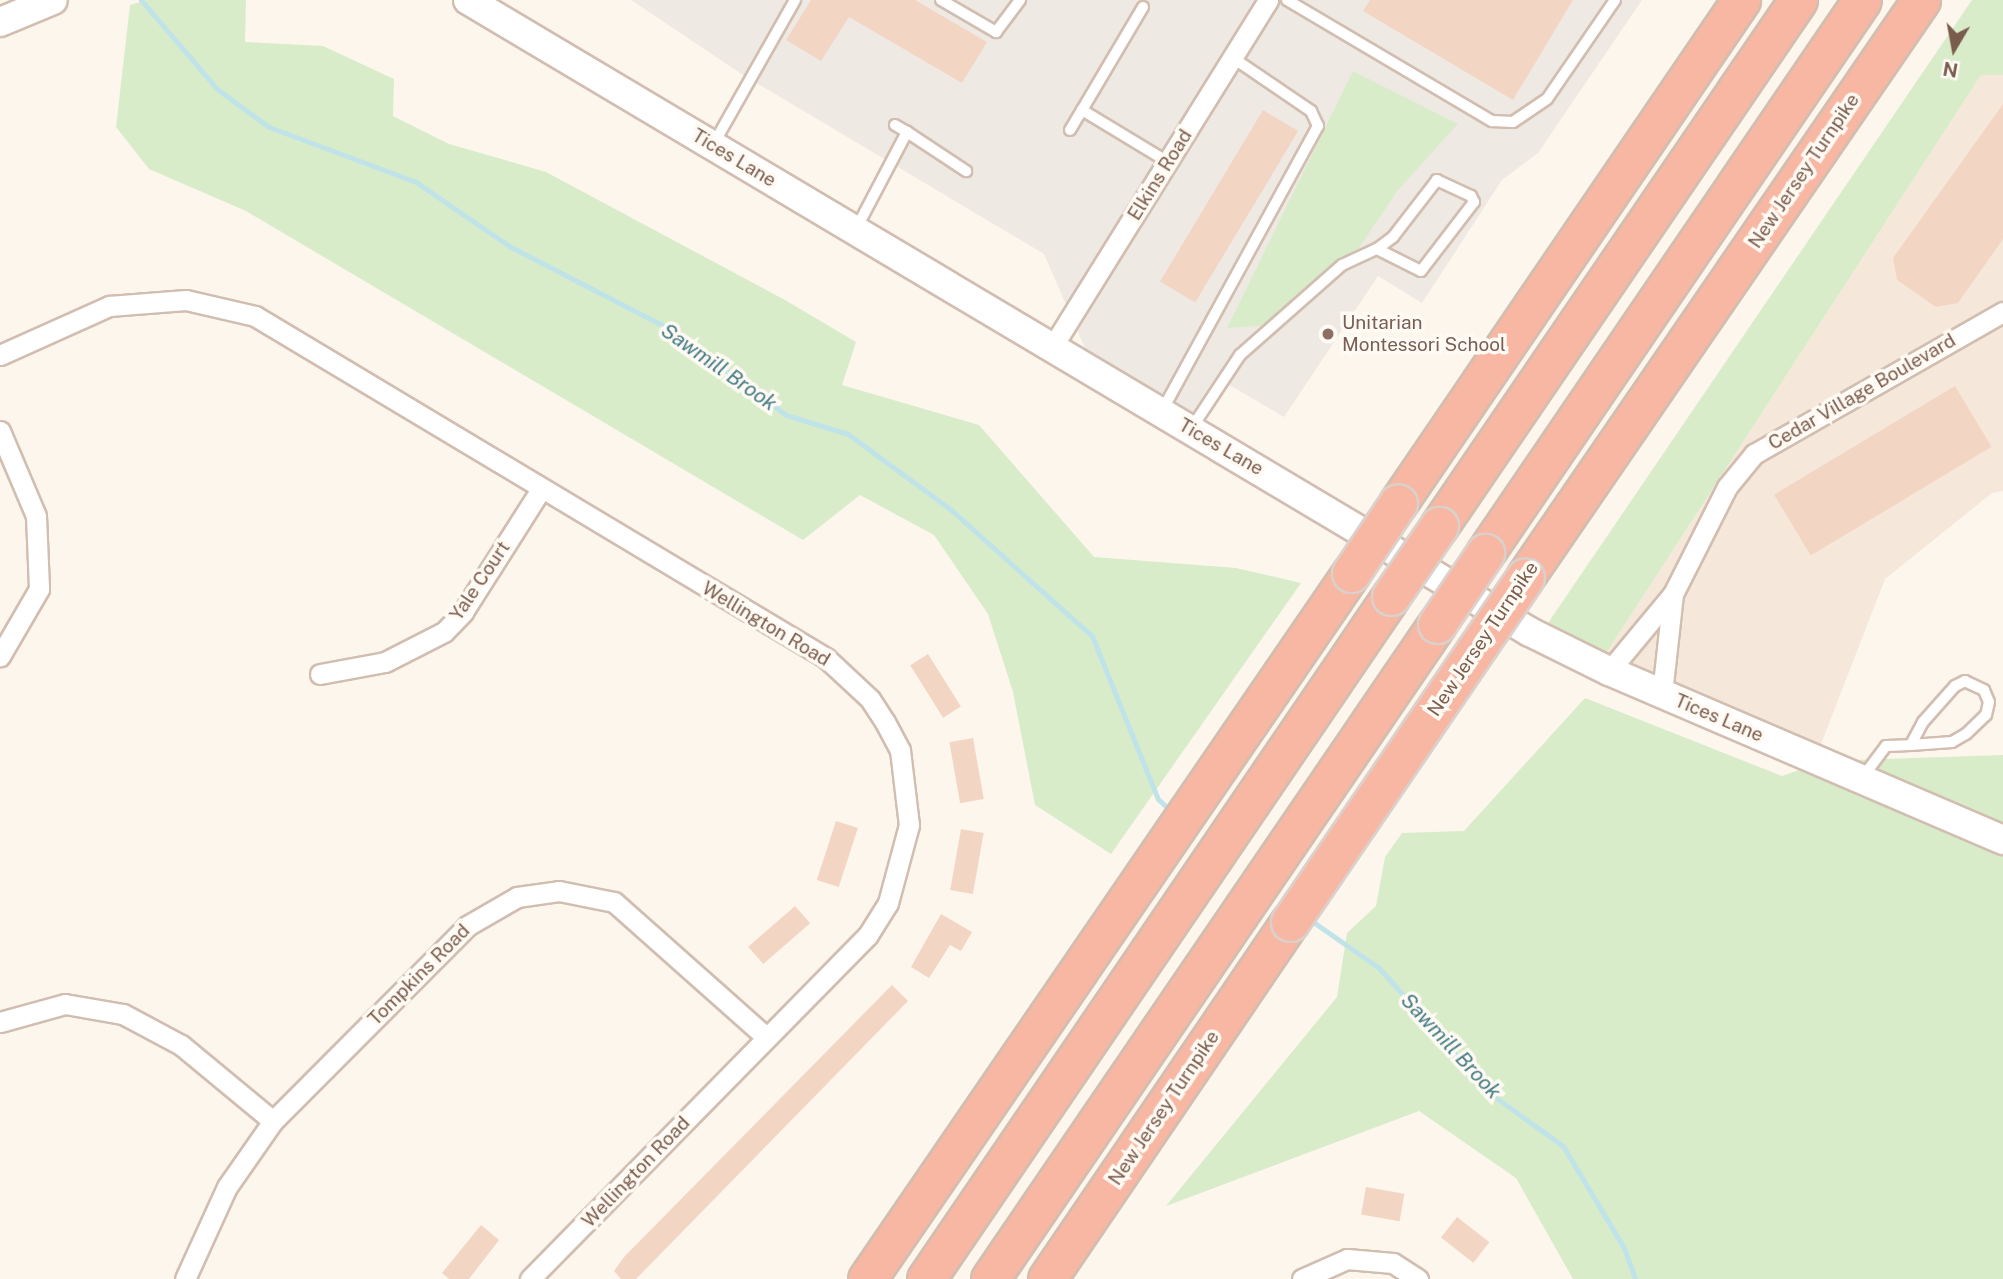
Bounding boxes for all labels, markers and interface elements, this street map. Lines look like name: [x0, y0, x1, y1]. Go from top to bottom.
north arrow: [1919, 14, 1989, 84]
text: N: [1941, 58, 1960, 82]
street label: New Jersey Turnpike: [1744, 89, 1864, 253]
street label: Tices Lane: [688, 124, 780, 192]
street label: Elkins Road: [1123, 125, 1197, 225]
place label: Unitarian Montessori School: [1342, 312, 1506, 356]
water label: Sawmill Brook: [656, 318, 782, 416]
marker: Unitarian Montessori School: [1320, 326, 1336, 342]
street label: Cedar Village Boulevard: [1764, 329, 1960, 455]
street label: Tices Lane: [1175, 414, 1267, 480]
street label: Yale Court: [445, 537, 515, 625]
street label: New Jersey Turnpike: [1423, 557, 1543, 721]
street label: Wellington Road: [698, 577, 834, 671]
street label: Tices Lane: [1671, 689, 1767, 747]
street label: Tompkins Road: [364, 920, 474, 1030]
water label: Sawmill Brook: [1396, 988, 1506, 1104]
street label: New Jersey Turnpike: [1104, 1026, 1224, 1190]
street label: Wellington Road: [577, 1112, 695, 1232]

